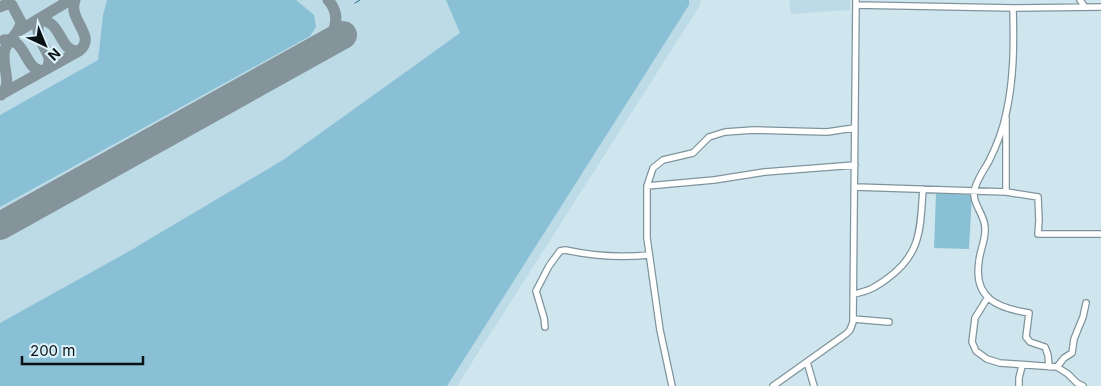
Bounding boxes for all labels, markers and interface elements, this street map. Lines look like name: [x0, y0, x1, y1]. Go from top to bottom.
north arrow: [20, 20, 70, 70]
text: N: [45, 45, 64, 65]
scale bar: [22, 334, 144, 366]
text: 200 m: [30, 341, 75, 360]

